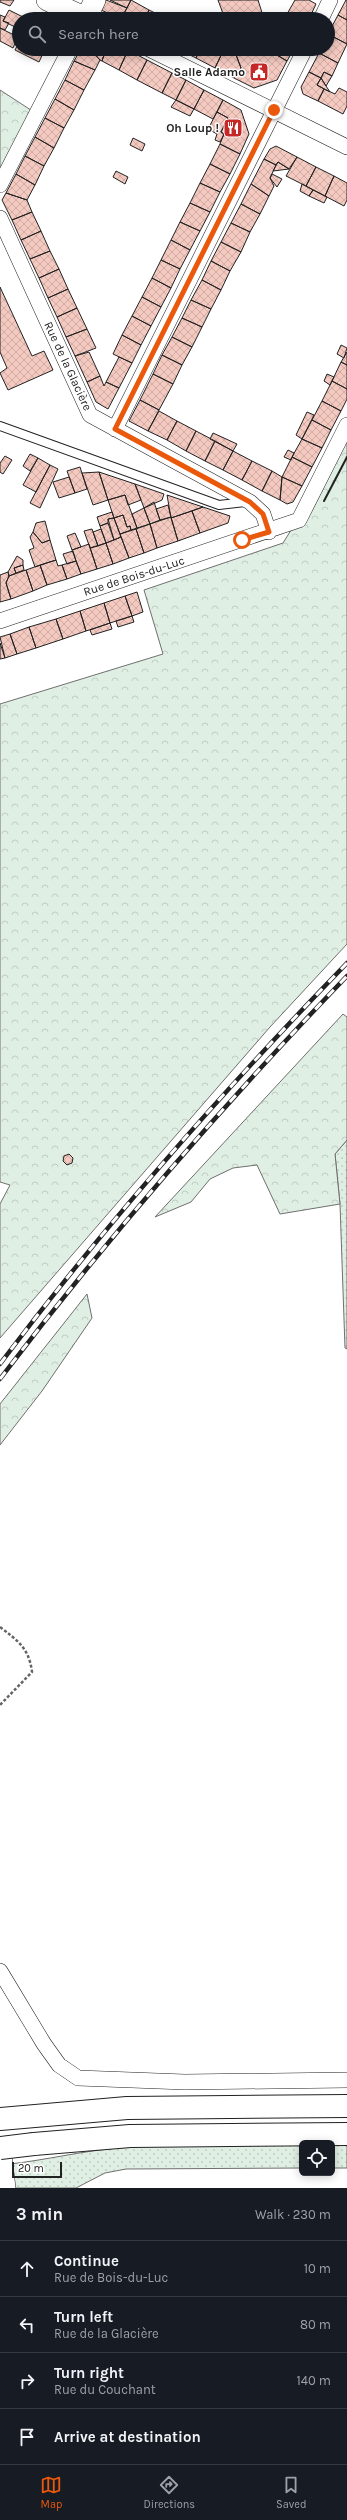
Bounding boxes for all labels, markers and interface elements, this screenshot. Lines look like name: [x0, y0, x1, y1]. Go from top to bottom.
search box: [12, 12, 335, 56]
icon: search: [26, 23, 48, 45]
text: Search here: [58, 25, 139, 43]
public building icon: Salle Adamo: [248, 61, 270, 83]
place label: Salle Adamo: [174, 65, 245, 79]
route end: [265, 101, 283, 119]
restaurant icon: Oh Loup !: [222, 117, 244, 139]
place label: Oh Loup !: [166, 121, 219, 135]
street label: Rue de la Glacière: [41, 319, 95, 413]
route start: [233, 531, 251, 549]
street label: Rue de Bois-du-Luc: [82, 553, 186, 599]
map controls: [299, 2140, 335, 2176]
button: locate: [299, 2140, 335, 2176]
scale bar: [12, 2160, 62, 2179]
text: 20 m: [18, 2162, 44, 2175]
text: 3 min: [16, 2204, 63, 2224]
text: Walk · 230 m: [255, 2207, 331, 2222]
text: Continue: [54, 2252, 119, 2270]
icon: ahead: [16, 2258, 38, 2280]
text: 10 m: [304, 2261, 331, 2276]
text: Rue de Bois-du-Luc: [54, 2270, 168, 2285]
text: Turn left: [54, 2308, 113, 2326]
icon: left: [16, 2314, 38, 2336]
text: 80 m: [300, 2317, 331, 2332]
text: Rue de la Glacière: [54, 2326, 159, 2341]
text: Turn right: [54, 2364, 124, 2382]
icon: right: [16, 2370, 38, 2392]
text: 140 m: [296, 2373, 331, 2388]
text: Rue du Couchant: [54, 2382, 156, 2397]
icon: arrive: [16, 2426, 38, 2448]
text: Arrive at destination: [54, 2428, 201, 2446]
tab: Map: [40, 2474, 62, 2511]
tab: Directions: [143, 2474, 195, 2511]
tab: Saved: [276, 2474, 307, 2511]

